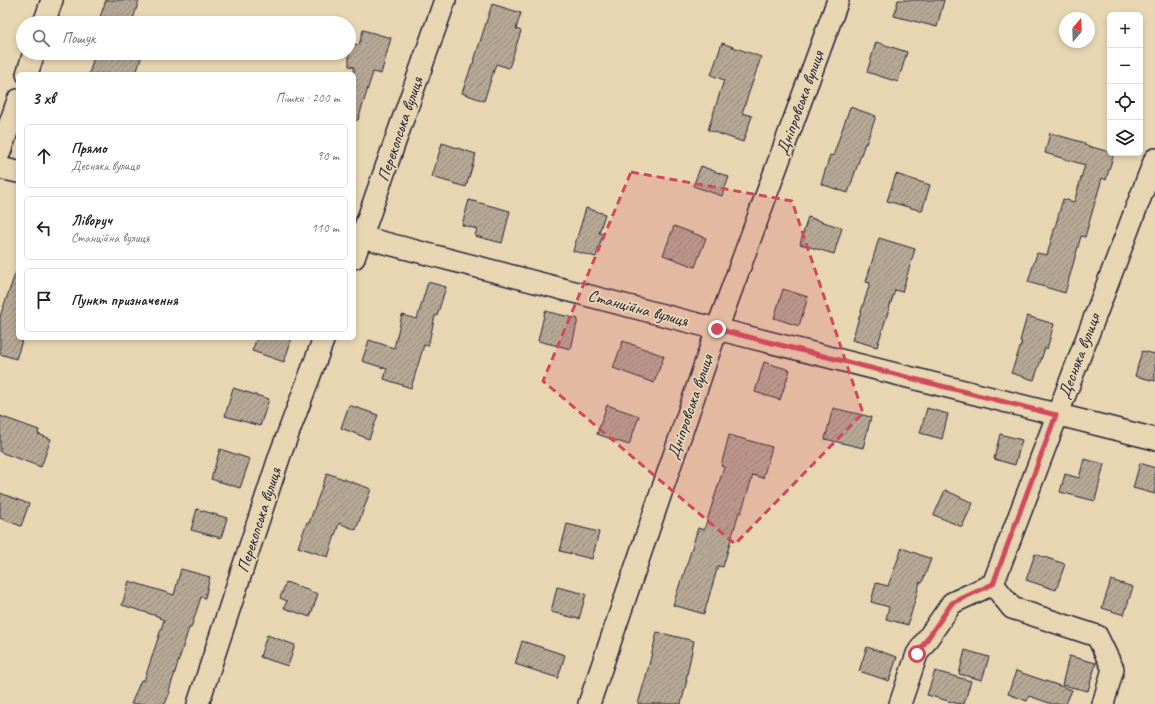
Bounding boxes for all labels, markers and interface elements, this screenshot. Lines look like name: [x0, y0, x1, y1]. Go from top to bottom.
north arrow: [1059, 12, 1095, 48]
map controls: [1107, 12, 1143, 156]
button: +: [1107, 12, 1143, 48]
search box: [16, 16, 356, 60]
icon: search: [30, 27, 52, 49]
text: Пошук: [62, 29, 95, 48]
street label: Дніпровська вулиця: [772, 47, 829, 158]
button: −: [1107, 48, 1143, 84]
street label: Перекопська вулиця: [372, 73, 428, 184]
button: locate: [1107, 84, 1143, 120]
text: 3 хв: [32, 88, 55, 109]
text: Пішки · 200 m: [276, 90, 340, 106]
button: layers: [1107, 120, 1143, 156]
text: Прямо: [71, 139, 107, 158]
icon: ahead: [33, 145, 55, 167]
text: 90 m: [317, 148, 339, 164]
text: Десняка вулиця: [71, 158, 139, 174]
text: Ліворуч: [71, 211, 112, 230]
icon: left: [33, 217, 55, 239]
text: 110 m: [311, 220, 339, 236]
text: Станційна вулиця: [71, 230, 150, 246]
street label: Станційна вулиця: [586, 285, 691, 332]
icon: arrive: [33, 289, 55, 311]
text: Пункт призначення: [71, 291, 178, 310]
street label: Десняка вулиця: [1053, 309, 1105, 401]
route end: [708, 320, 726, 338]
street label: Дніпровська вулиця: [662, 351, 718, 462]
street label: Перекопська вулиця: [232, 464, 286, 575]
route start: [908, 645, 926, 663]

